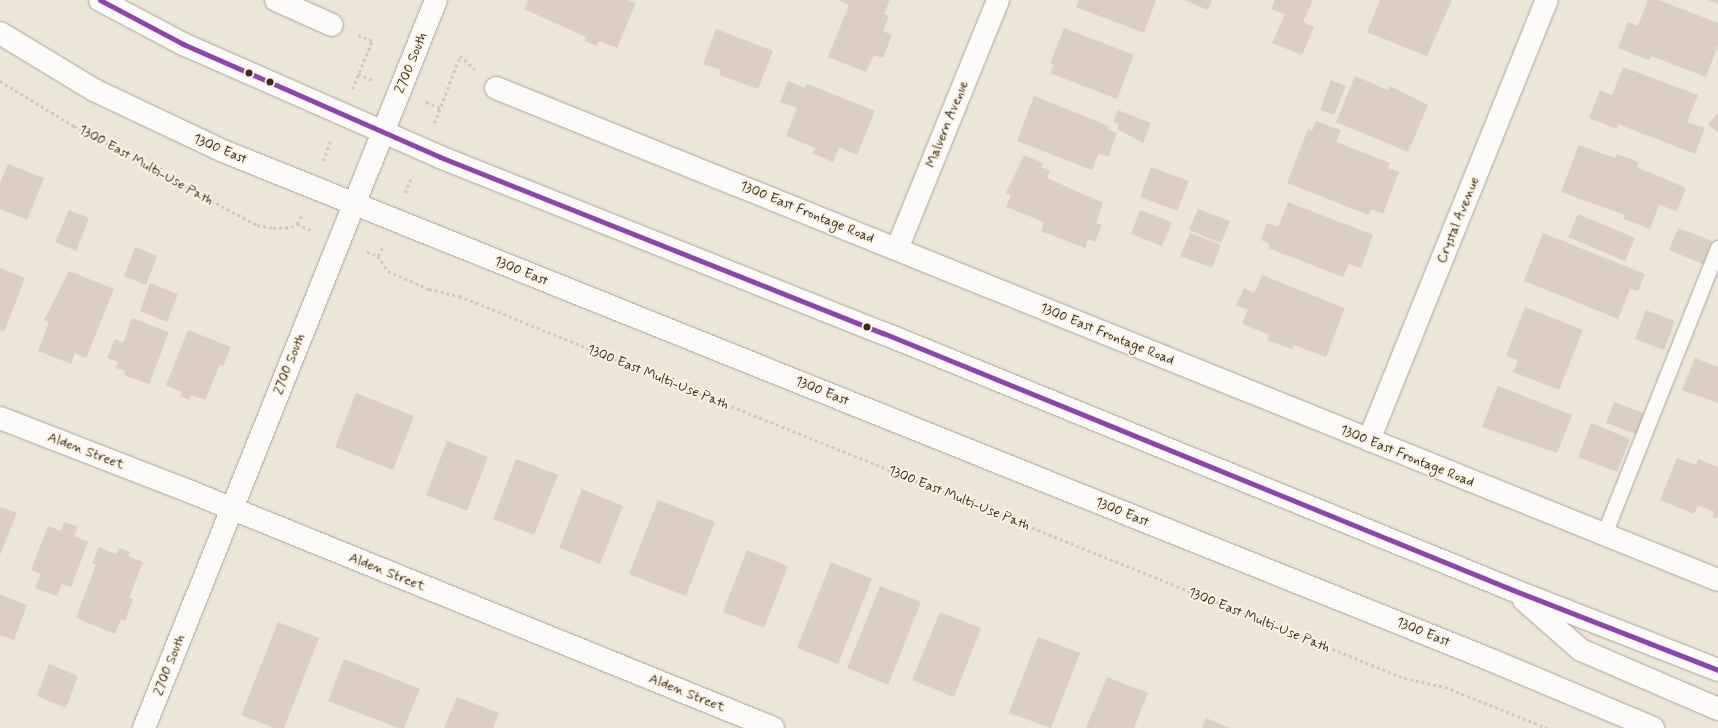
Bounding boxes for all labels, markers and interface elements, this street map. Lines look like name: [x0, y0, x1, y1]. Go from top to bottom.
street label: 2700 South: [391, 30, 431, 96]
unlabelled marker: [244, 68, 254, 78]
street label: Malvern Avenue: [921, 76, 973, 172]
unlabelled marker: [265, 77, 275, 87]
street label: 1300 East Multi-Use Path: [76, 121, 216, 209]
street label: 1300 East: [191, 130, 249, 168]
street label: Crystal Avenue: [1433, 175, 1483, 265]
street label: 1300 East Frontage Road: [737, 177, 877, 247]
street label: 1300 East: [491, 253, 551, 289]
street label: 1300 East Frontage Road: [1037, 299, 1177, 369]
unlabelled marker: [862, 322, 872, 332]
street label: 2700 South: [269, 331, 309, 397]
street label: 1300 East Multi-Use Path: [585, 341, 731, 413]
street label: 1300 East: [792, 373, 852, 409]
street label: 1300 East Frontage Road: [1337, 421, 1477, 491]
street label: Alden Street: [45, 429, 127, 473]
street label: 1300 East Multi-Use Path: [886, 462, 1032, 534]
street label: 1300 East: [1092, 494, 1152, 530]
street label: Alden Street: [346, 549, 428, 595]
street label: 1300 East Multi-Use Path: [1186, 584, 1332, 656]
street label: 1300 East: [1393, 614, 1453, 650]
street label: 2700 South: [149, 632, 189, 698]
street label: Alden Street: [646, 670, 728, 716]

